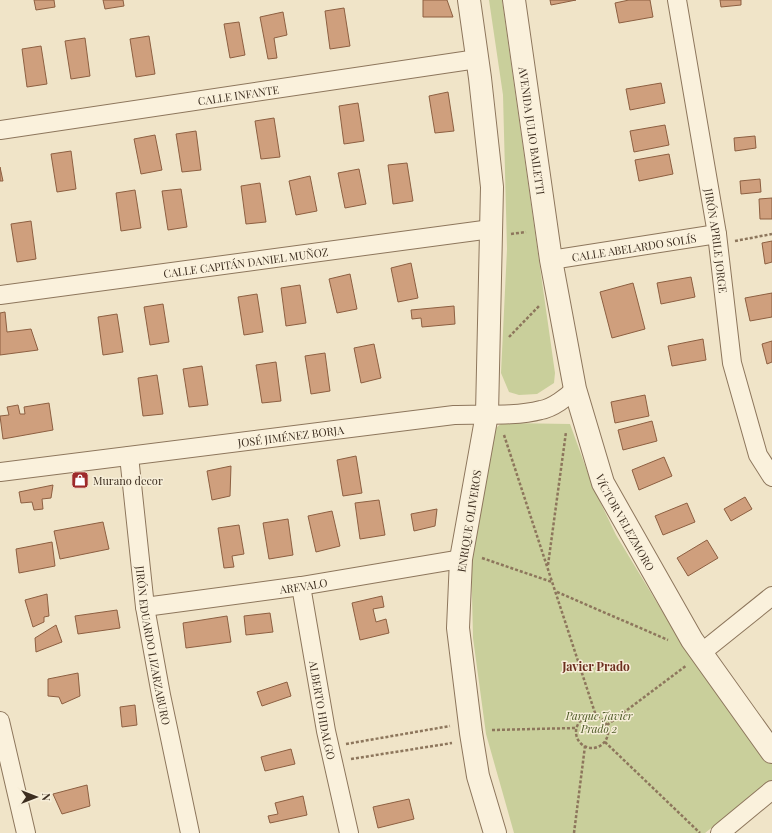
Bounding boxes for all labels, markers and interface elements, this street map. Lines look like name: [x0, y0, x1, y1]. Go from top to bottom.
street label: AVENIDA JULIO BAILETTI: [516, 65, 549, 196]
street label: CALLE INFANTE: [197, 81, 280, 108]
street label: JIRÓN APRILE JORGE: [702, 186, 731, 294]
street label: CALLE ABELARDO SOLÍS: [571, 230, 697, 264]
street label: CALLE CAPITÁN DANIEL MUÑOZ: [162, 243, 330, 280]
street label: JOSÉ JIMÉNEZ BORJA: [236, 421, 345, 450]
street label: ENRIQUE OLIVEROS: [454, 469, 485, 573]
shop icon: Murano decor: [70, 470, 90, 490]
street label: VÍCTOR VELEZMORO: [593, 471, 659, 573]
place label: Murano decor: [93, 473, 163, 488]
street label: JIRÓN EDUARDO LIZARZABURO: [133, 564, 175, 726]
street label: AREVALO: [278, 574, 329, 596]
street label: ALBERTO HIDALGO: [306, 658, 340, 761]
district label: Javier Prado: [561, 658, 630, 674]
park label: Parque Javier Prado 2: [565, 708, 633, 736]
north arrow: [16, 777, 56, 817]
text: N: [39, 793, 54, 801]

